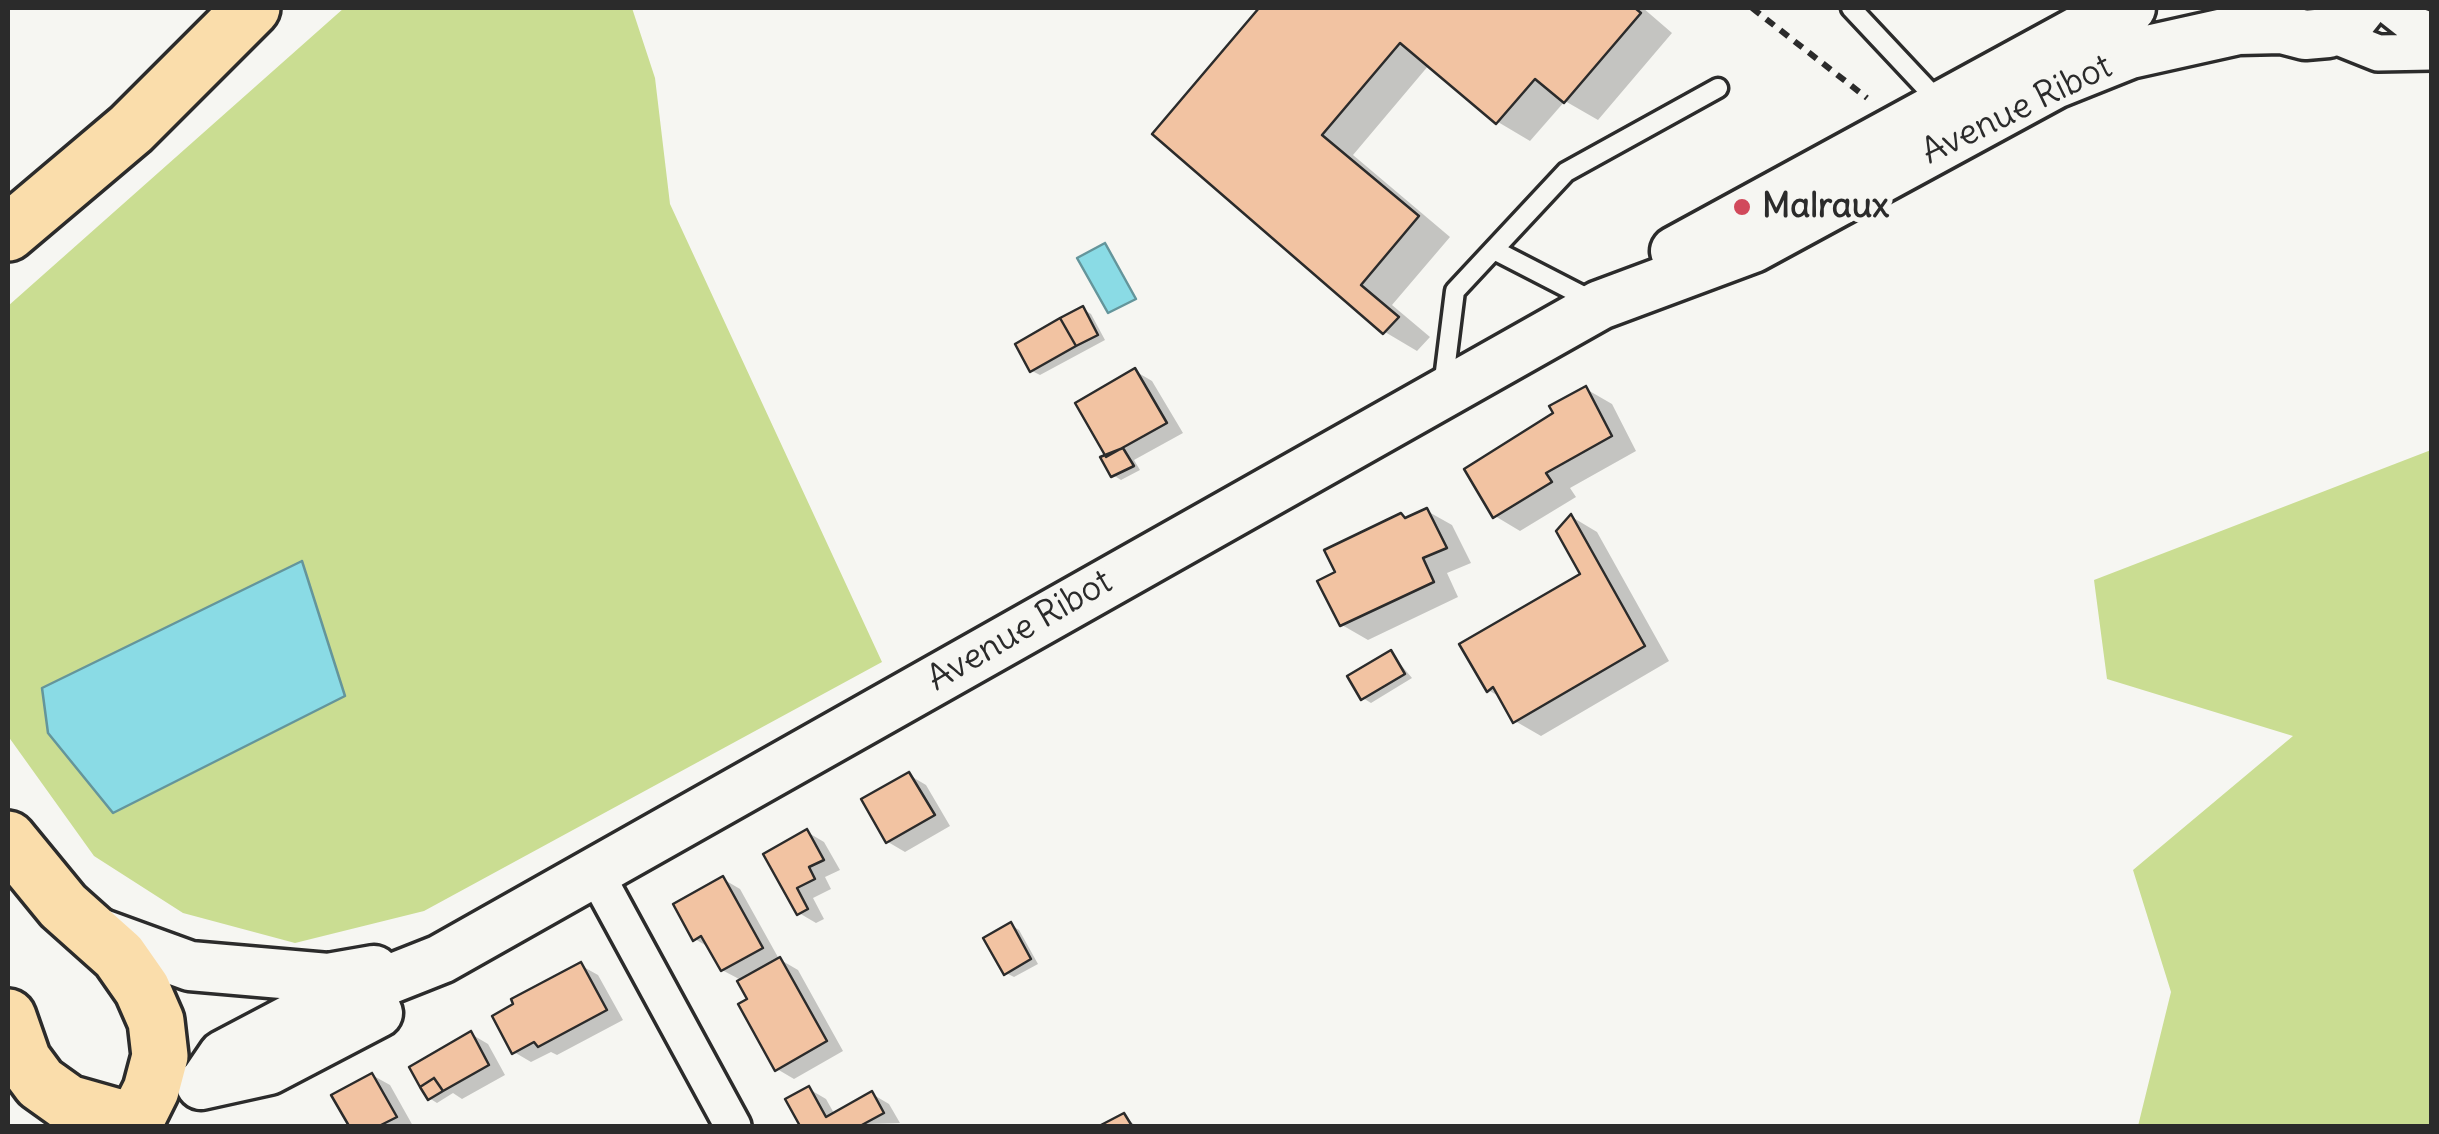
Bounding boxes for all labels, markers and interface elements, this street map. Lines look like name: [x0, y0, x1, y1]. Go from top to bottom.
street label: Avenue Ribot: [1915, 46, 2119, 174]
place label: Malraux: [1762, 186, 1889, 228]
marker: Malraux: [1731, 196, 1753, 218]
street label: Avenue Ribot: [920, 561, 1120, 701]

